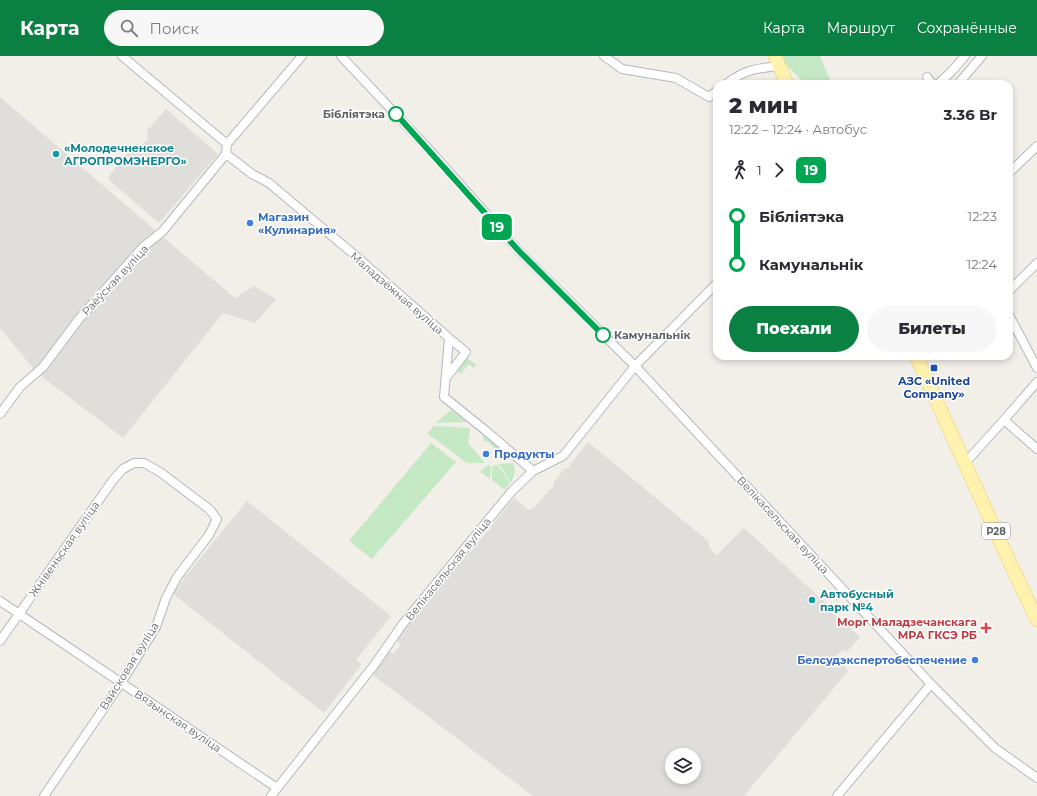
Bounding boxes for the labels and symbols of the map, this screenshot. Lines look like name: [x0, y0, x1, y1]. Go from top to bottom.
marker: Бібліятэка: [388, 106, 404, 122]
place label: Бібліятэка: [323, 107, 385, 121]
place label: «Молодечненское АГРОПРОМЭНЕРГО»: [64, 141, 187, 168]
marker: «Молодечненское АГРОПРОМЭНЕРГО»: [51, 149, 61, 159]
place label: Магазин «Кулинария»: [258, 210, 336, 237]
line badge: 19: [479, 214, 515, 240]
marker: Магазин «Кулинария»: [245, 218, 255, 228]
street label: Раёўская вуліца: [79, 242, 151, 318]
street label: Маладзёжная вуліца: [348, 249, 446, 337]
marker: Камунальнік: [595, 327, 611, 343]
place label: Камунальнік: [614, 328, 691, 342]
marker: АЗС «United Company»: [929, 363, 939, 373]
place label: АЗС «United Company»: [898, 374, 970, 401]
place label: Продукты: [494, 447, 554, 461]
marker: Продукты: [481, 449, 491, 459]
street label: Велікасельская вуліца: [734, 473, 832, 577]
street label: Жнівеньская вуліца: [26, 499, 102, 599]
street label: Велікасельская вуліца: [402, 515, 494, 623]
road number: Р28: [982, 523, 1010, 539]
place label: Автобусный парк №4: [820, 587, 894, 614]
marker: Автобусный парк №4: [807, 595, 817, 605]
place label: Морг Маладзечанскага МРА ГКСЭ РБ: [837, 615, 977, 642]
street label: Вайсковая вуліца: [96, 620, 162, 712]
marker: Морг Маладзечанскага МРА ГКСЭ РБ: [980, 622, 992, 634]
place label: Белсудэкспертобеспечение: [797, 653, 967, 667]
marker: Белсудэкспертобеспечение: [970, 655, 980, 665]
street label: Вязынская вуліца: [132, 687, 224, 755]

